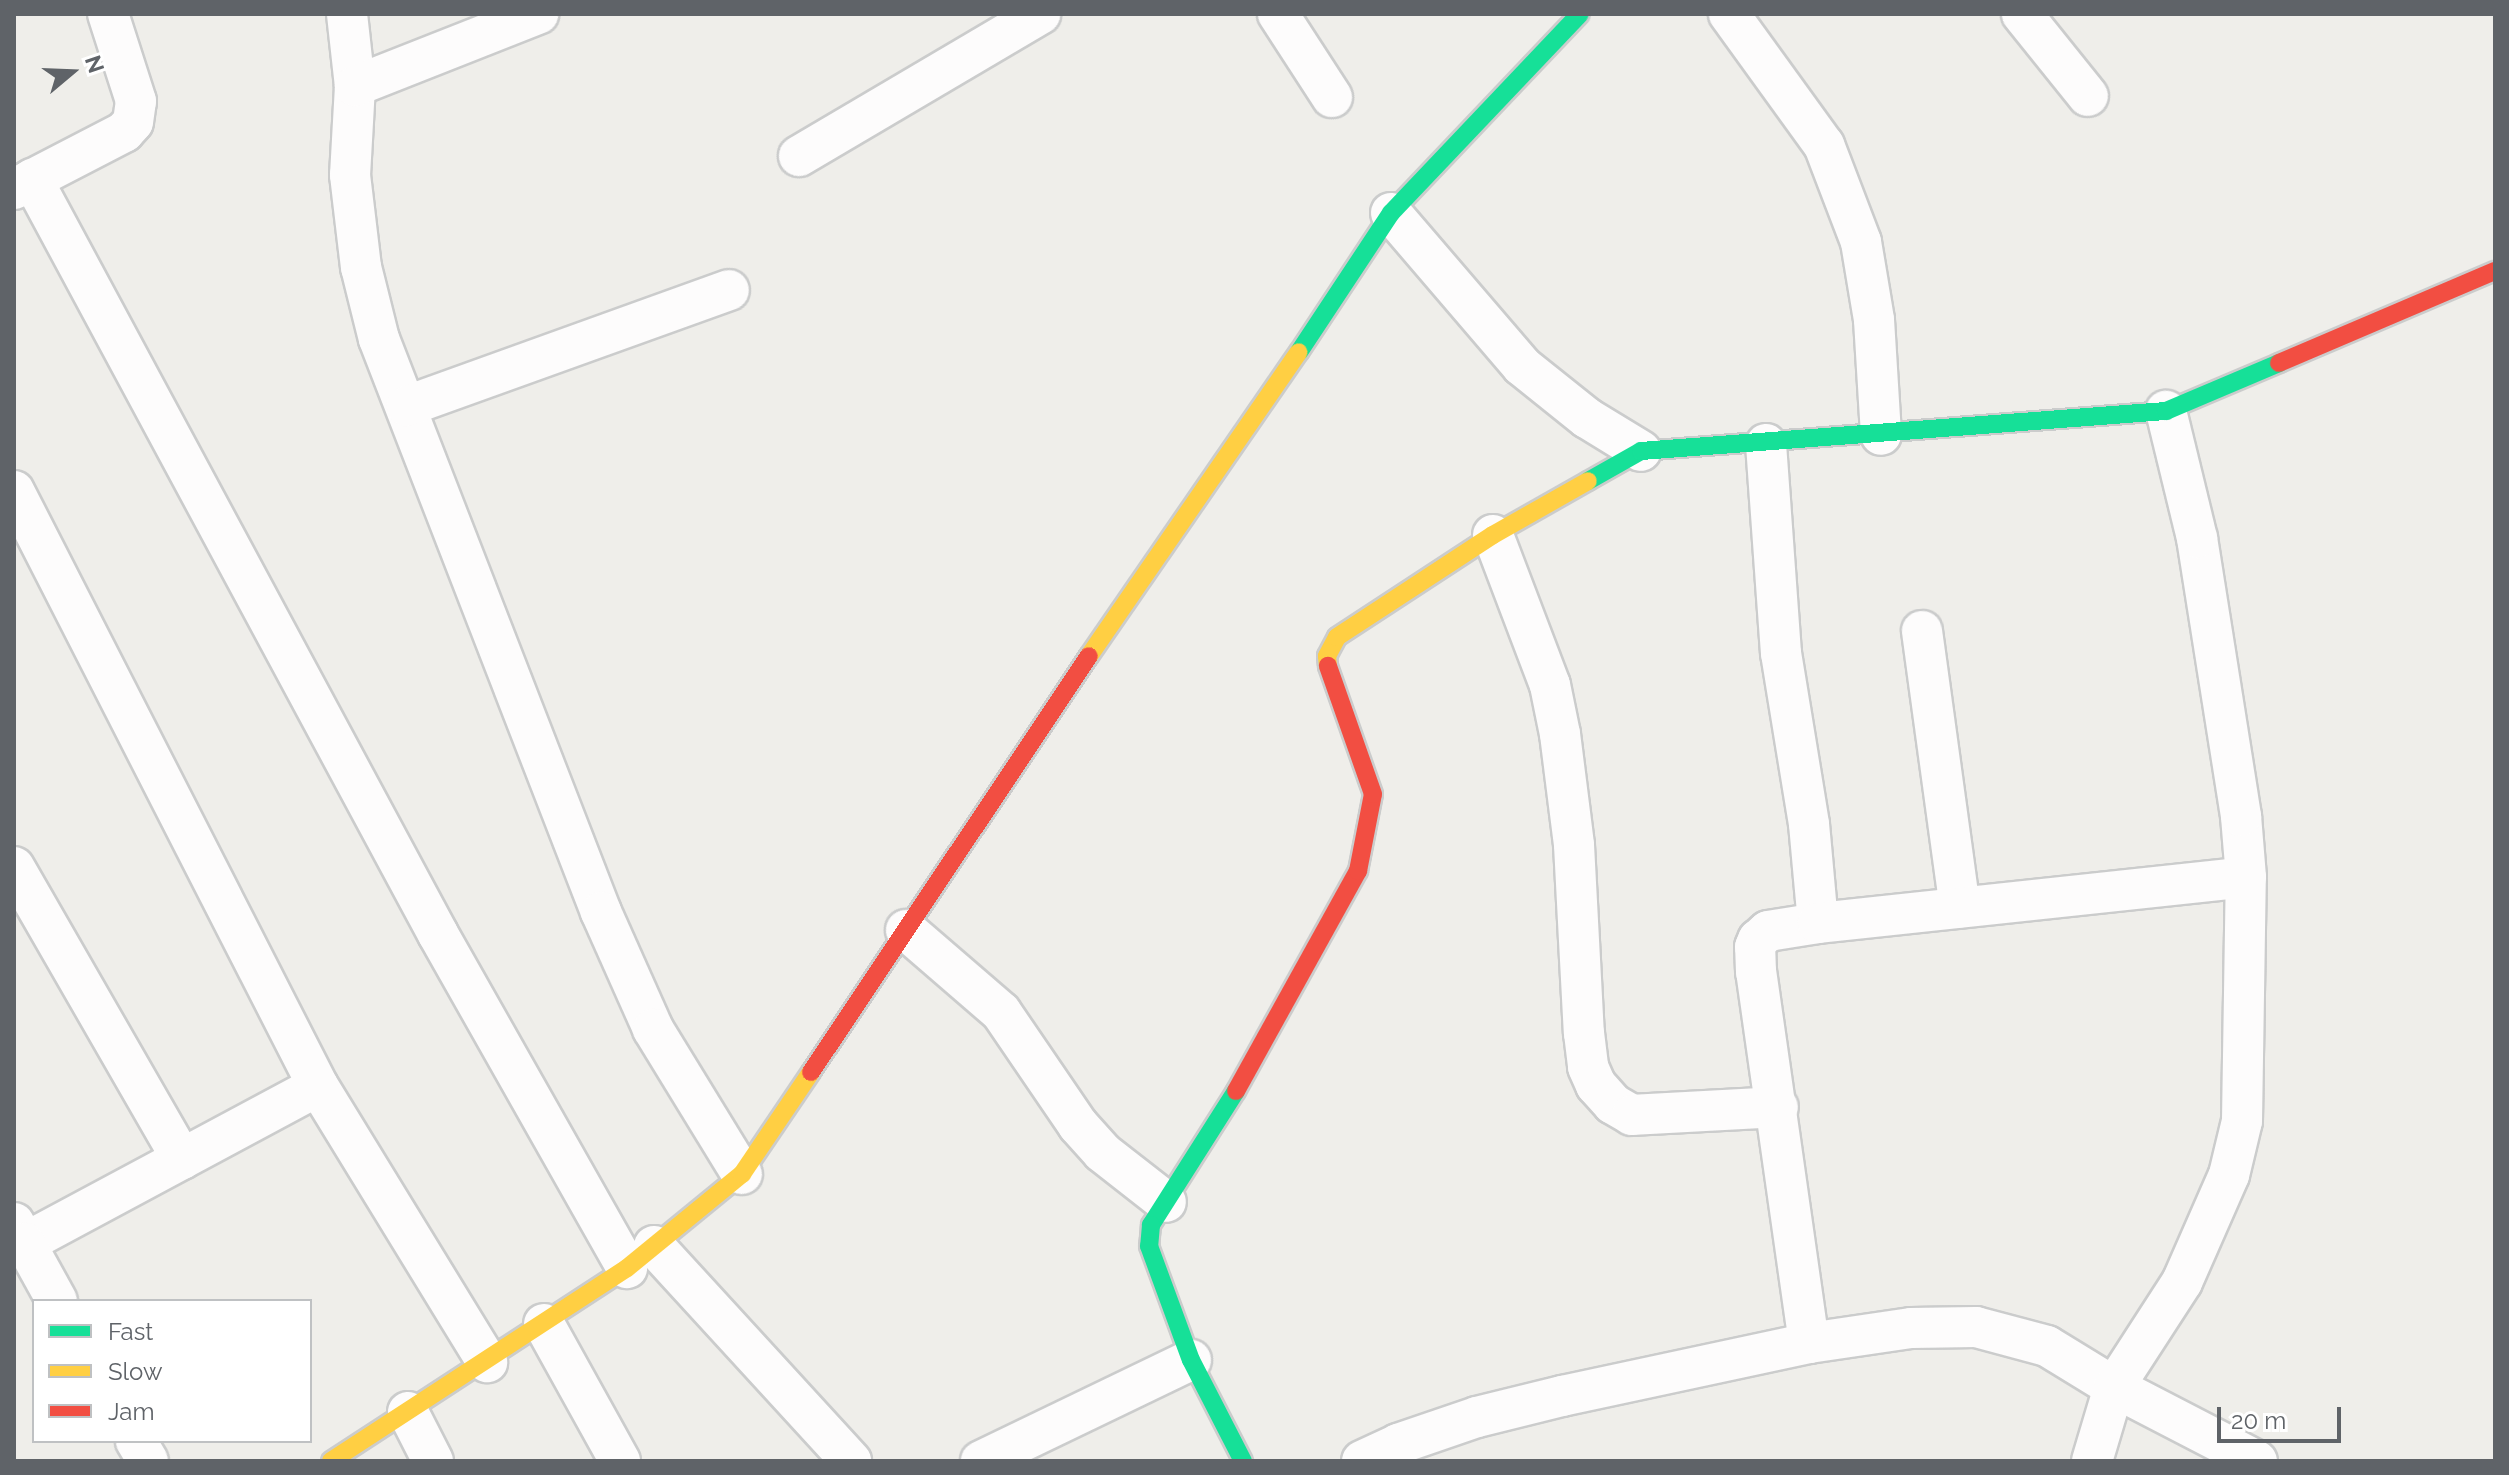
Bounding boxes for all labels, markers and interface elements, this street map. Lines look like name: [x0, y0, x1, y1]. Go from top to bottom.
north arrow: [32, 32, 112, 112]
text: N: [80, 52, 110, 76]
legend: [32, 1299, 312, 1443]
text: Fast: [108, 1317, 153, 1346]
text: Slow: [108, 1357, 162, 1386]
scale bar: [2221, 1391, 2345, 1441]
text: Jam: [108, 1397, 154, 1426]
text: 20 m: [2231, 1406, 2286, 1435]

